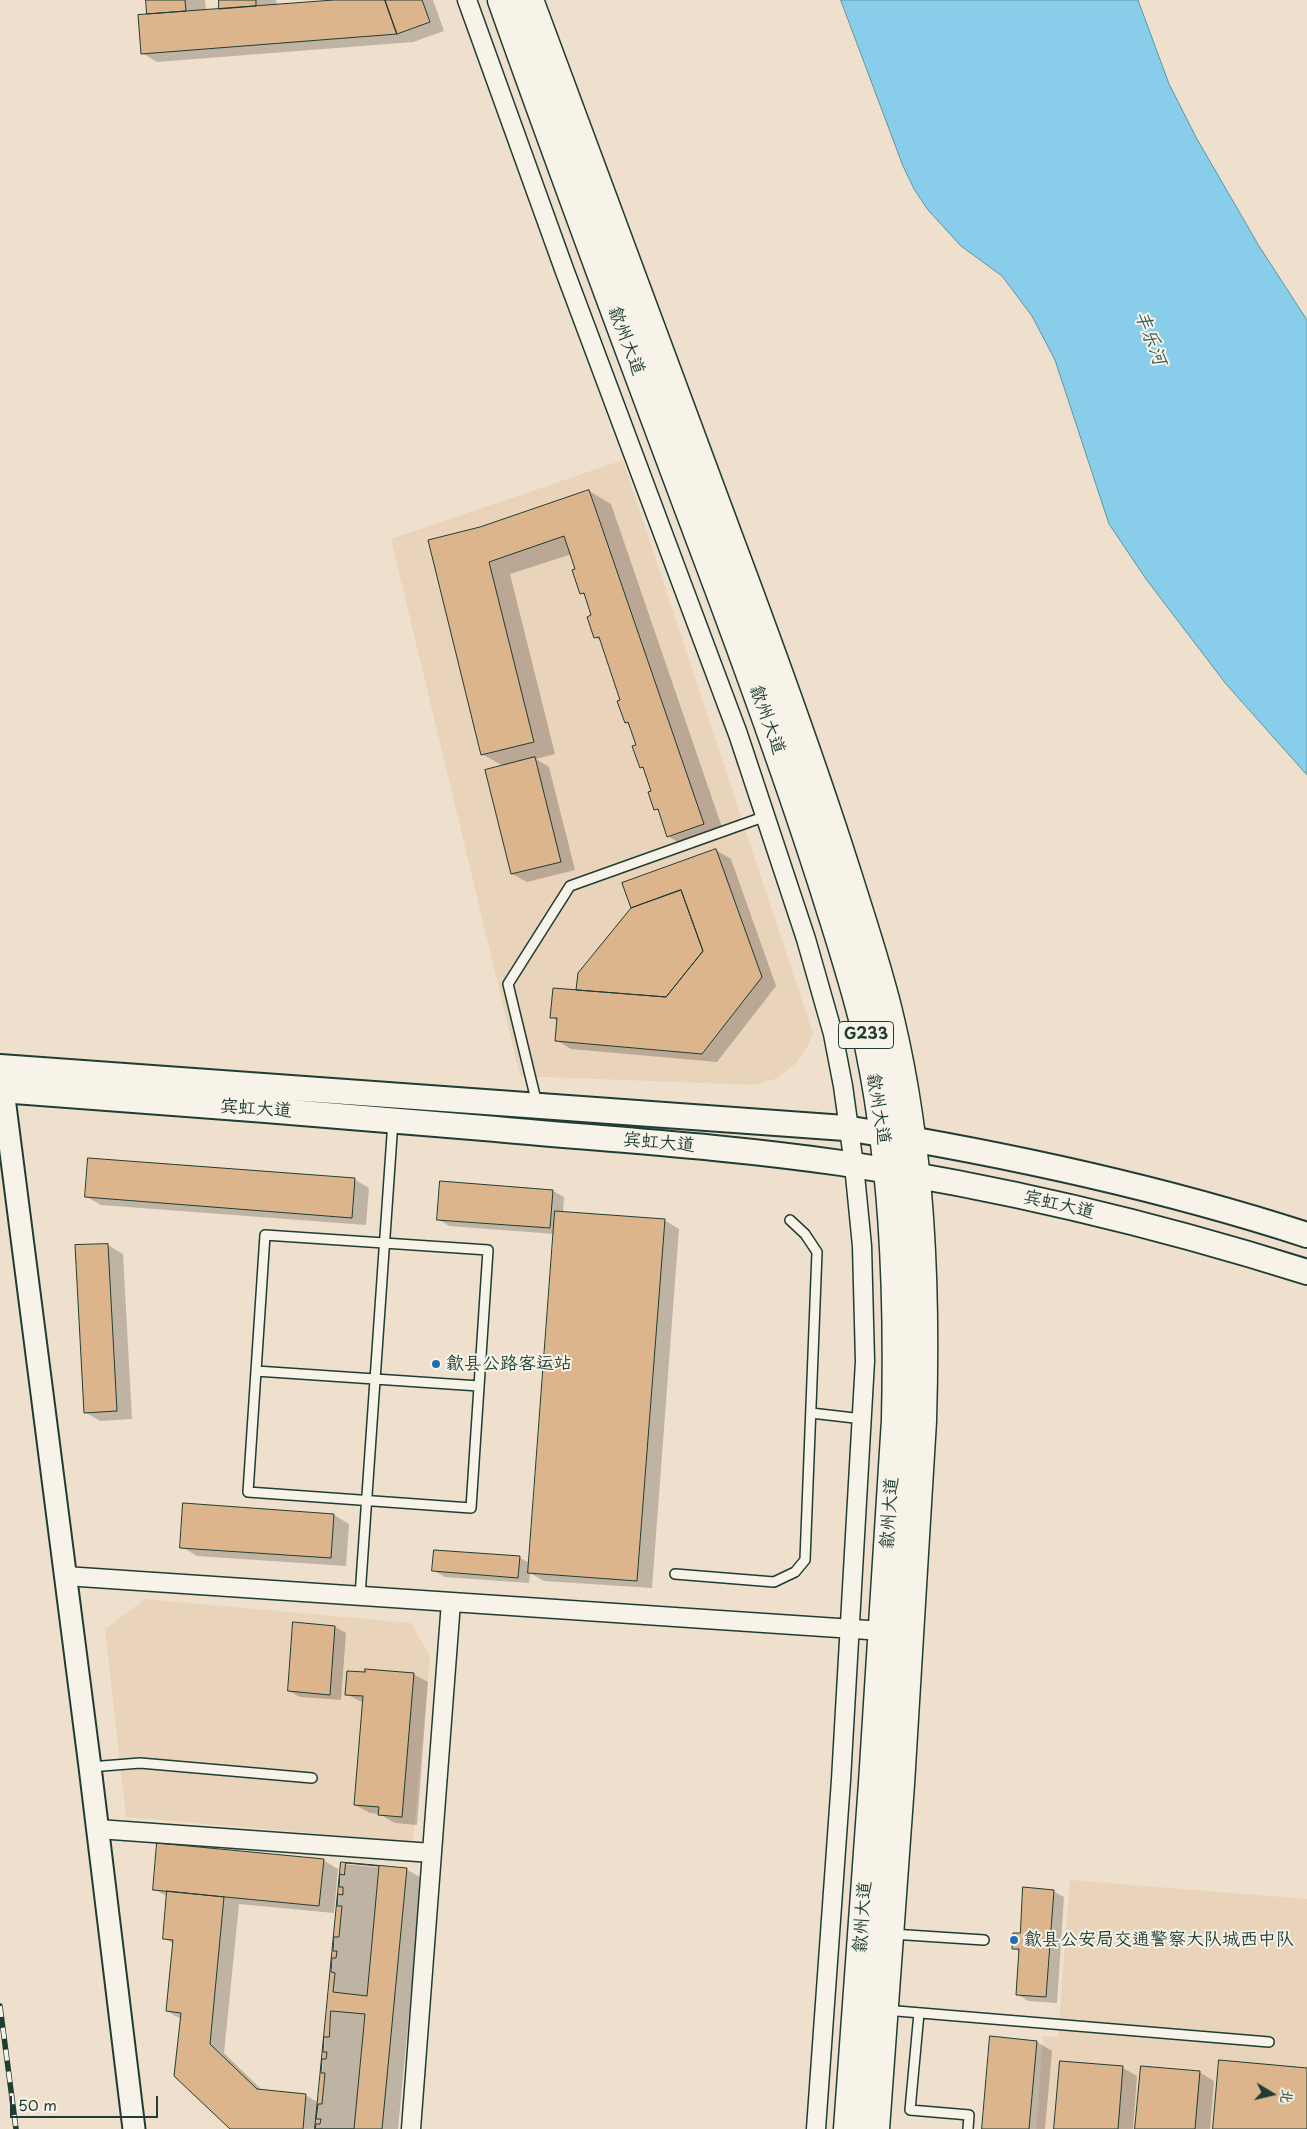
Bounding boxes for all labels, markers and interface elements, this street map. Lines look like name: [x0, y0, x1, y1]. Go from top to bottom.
street label: 歙州大道: [603, 304, 649, 378]
water label: 丰乐河: [1129, 307, 1171, 369]
street label: 歙州大道: [745, 682, 789, 758]
road number: G233: [838, 1022, 894, 1048]
street label: 歙州大道: [862, 1072, 894, 1146]
street label: 宾虹大道: [219, 1096, 293, 1122]
street label: 宾虹大道: [622, 1129, 696, 1157]
street label: 宾虹大道: [1021, 1186, 1097, 1224]
place label: 歙县公路客运站: [446, 1353, 572, 1375]
marker: 歙县公路客运站: [430, 1358, 442, 1370]
street label: 歙州大道: [877, 1476, 903, 1550]
street label: 歙州大道: [850, 1880, 876, 1954]
place label: 歙县公安局交通警察大队城西中队: [1024, 1929, 1294, 1951]
marker: 歙县公安局交通警察大队城西中队: [1008, 1934, 1020, 1946]
north arrow: [1247, 2069, 1297, 2119]
scale bar: [12, 2086, 160, 2118]
text: 北: [1276, 2088, 1299, 2105]
text: 50 m: [18, 2093, 57, 2116]

